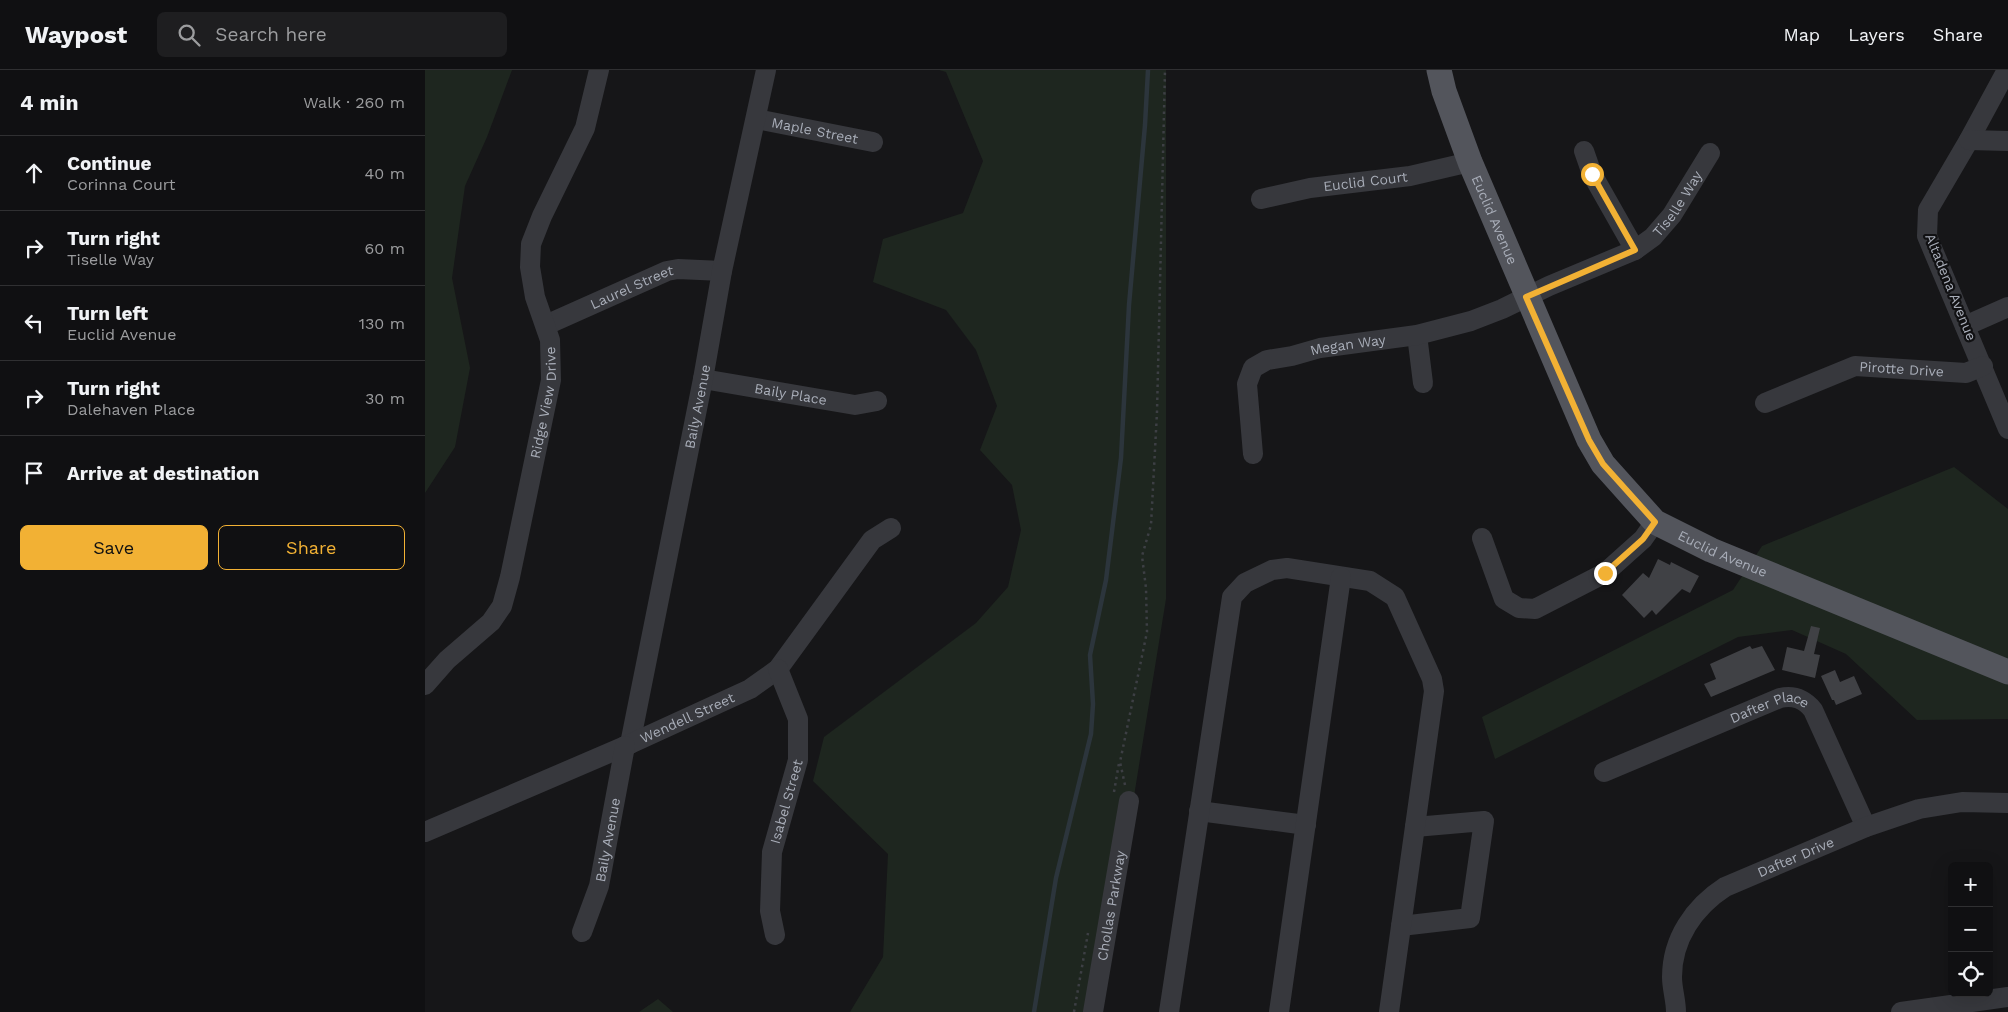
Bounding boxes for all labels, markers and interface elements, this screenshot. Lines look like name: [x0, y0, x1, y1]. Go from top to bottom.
search box: [157, 12, 507, 57]
text: Waypost: [25, 21, 127, 49]
icon: search: [175, 21, 203, 49]
text: Search here: [215, 23, 327, 46]
text: Map: [1783, 24, 1820, 45]
text: Layers: [1848, 24, 1905, 45]
text: Share: [1933, 24, 1983, 45]
text: 4 min: [20, 90, 78, 115]
text: Walk · 260 m: [303, 93, 405, 112]
street label: Maple Street: [770, 114, 860, 147]
text: Continue: [67, 152, 151, 175]
icon: ahead: [20, 159, 48, 187]
route start: [1581, 163, 1604, 186]
text: 40 m: [365, 164, 405, 183]
street label: Tiselle Way: [1649, 167, 1706, 240]
street label: Euclid Court: [1322, 168, 1408, 194]
street label: Euclid Avenue: [1469, 173, 1521, 267]
text: Corinna Court: [67, 175, 176, 194]
text: Turn right: [67, 227, 160, 250]
street label: Altadena Avenue: [1922, 231, 1980, 343]
icon: right: [20, 234, 48, 262]
text: 60 m: [365, 239, 405, 258]
text: Tiselle Way: [67, 250, 154, 269]
street label: Laurel Street: [588, 262, 675, 312]
text: Turn left: [67, 302, 148, 325]
icon: left: [20, 309, 48, 337]
text: 130 m: [359, 314, 405, 333]
text: Euclid Avenue: [67, 325, 176, 344]
street label: Megan Way: [1308, 331, 1387, 358]
street label: Ridge View Drive: [527, 346, 559, 460]
street label: Pirotte Drive: [1859, 358, 1944, 380]
street label: Baily Avenue: [681, 363, 713, 450]
text: Turn right: [67, 377, 160, 400]
street label: Baily Place: [753, 380, 828, 408]
icon: right: [20, 384, 48, 412]
text: 30 m: [365, 389, 405, 408]
text: Dalehaven Place: [67, 400, 195, 419]
icon: arrive: [20, 459, 48, 487]
text: Arrive at destination: [67, 462, 259, 485]
button: Save: [20, 525, 208, 570]
button: Share: [218, 525, 405, 570]
street label: Euclid Avenue: [1675, 527, 1770, 580]
route end: [1594, 562, 1617, 585]
street label: Wendell Street: [638, 689, 737, 746]
street label: Dafter Place: [1727, 689, 1813, 726]
street label: Isabel Street: [767, 757, 806, 846]
street label: Baily Avenue: [592, 796, 623, 883]
street label: Dafter Drive: [1755, 834, 1836, 880]
street label: Chollas Parkway: [1094, 848, 1129, 962]
map controls: [1948, 862, 1993, 997]
button: +: [1948, 862, 1993, 907]
button: −: [1948, 907, 1993, 952]
button: locate: [1948, 952, 1993, 997]

